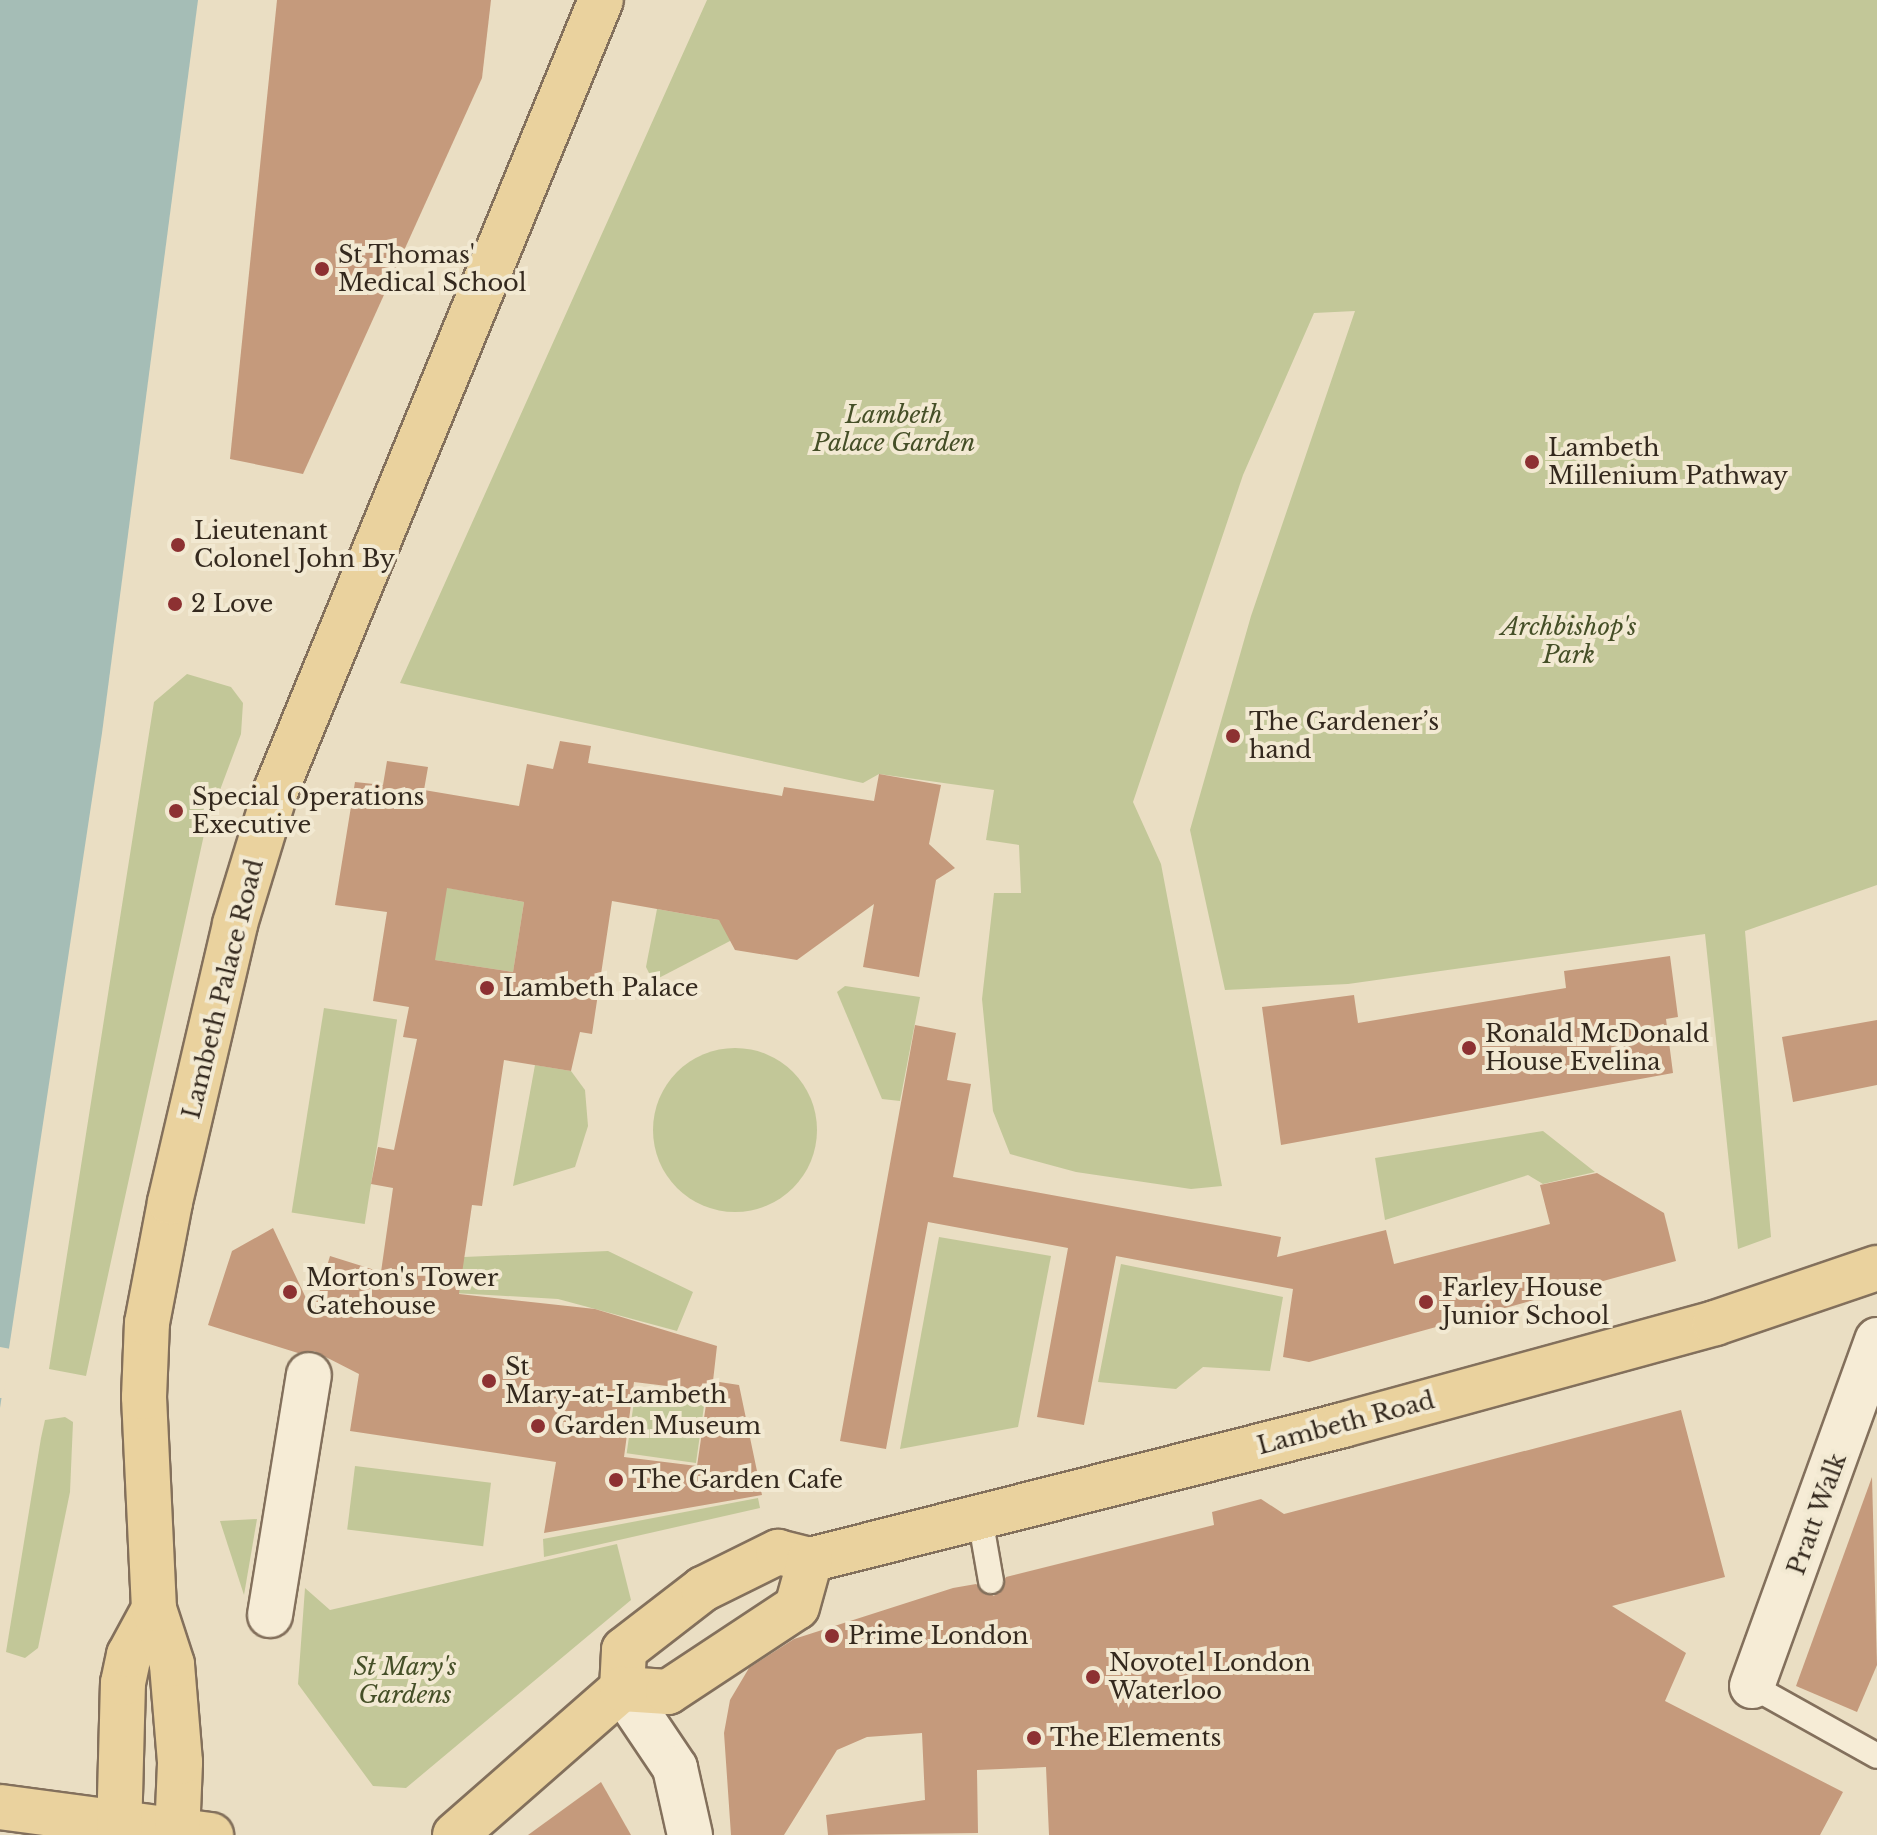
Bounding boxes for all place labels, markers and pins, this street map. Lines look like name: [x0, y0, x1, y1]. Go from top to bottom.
place label: St Thomas' Medical School: [338, 241, 527, 297]
marker: St Thomas' Medical School: [313, 260, 331, 278]
place label: Lambeth Millenium Pathway: [1548, 434, 1788, 490]
marker: Lambeth Millenium Pathway: [1523, 453, 1541, 471]
place label: Lieutenant Colonel John By: [194, 517, 395, 573]
marker: Lieutenant Colonel John By: [169, 536, 187, 554]
place label: 2 Love: [191, 590, 273, 618]
marker: 2 Love: [166, 595, 184, 613]
place label: The Gardener’s hand: [1249, 708, 1439, 764]
marker: The Gardener’s hand: [1224, 727, 1242, 745]
place label: Special Operations Executive: [192, 783, 424, 839]
marker: Special Operations Executive: [167, 802, 185, 820]
place label: Lambeth Palace: [503, 974, 699, 1002]
marker: Lambeth Palace: [478, 979, 496, 997]
place label: Ronald McDonald House Evelina: [1485, 1020, 1709, 1076]
marker: Ronald McDonald House Evelina: [1460, 1039, 1478, 1057]
place label: Morton's Tower Gatehouse: [306, 1264, 499, 1320]
place label: Farley House Junior School: [1442, 1274, 1610, 1330]
marker: Morton's Tower Gatehouse: [281, 1283, 299, 1301]
marker: Farley House Junior School: [1417, 1293, 1435, 1311]
place label: St Mary-at-Lambeth: [505, 1353, 727, 1409]
marker: St Mary-at-Lambeth: [480, 1372, 498, 1390]
place label: Garden Museum: [554, 1412, 761, 1440]
marker: Garden Museum: [529, 1417, 547, 1435]
place label: The Garden Cafe: [632, 1466, 843, 1494]
marker: The Garden Cafe: [607, 1471, 625, 1489]
place label: Prime London: [848, 1622, 1029, 1650]
marker: Prime London: [823, 1627, 841, 1645]
place label: Novotel London Waterloo: [1109, 1649, 1311, 1705]
marker: Novotel London Waterloo: [1084, 1668, 1102, 1686]
place label: The Elements: [1050, 1724, 1221, 1752]
marker: The Elements: [1025, 1729, 1043, 1747]

